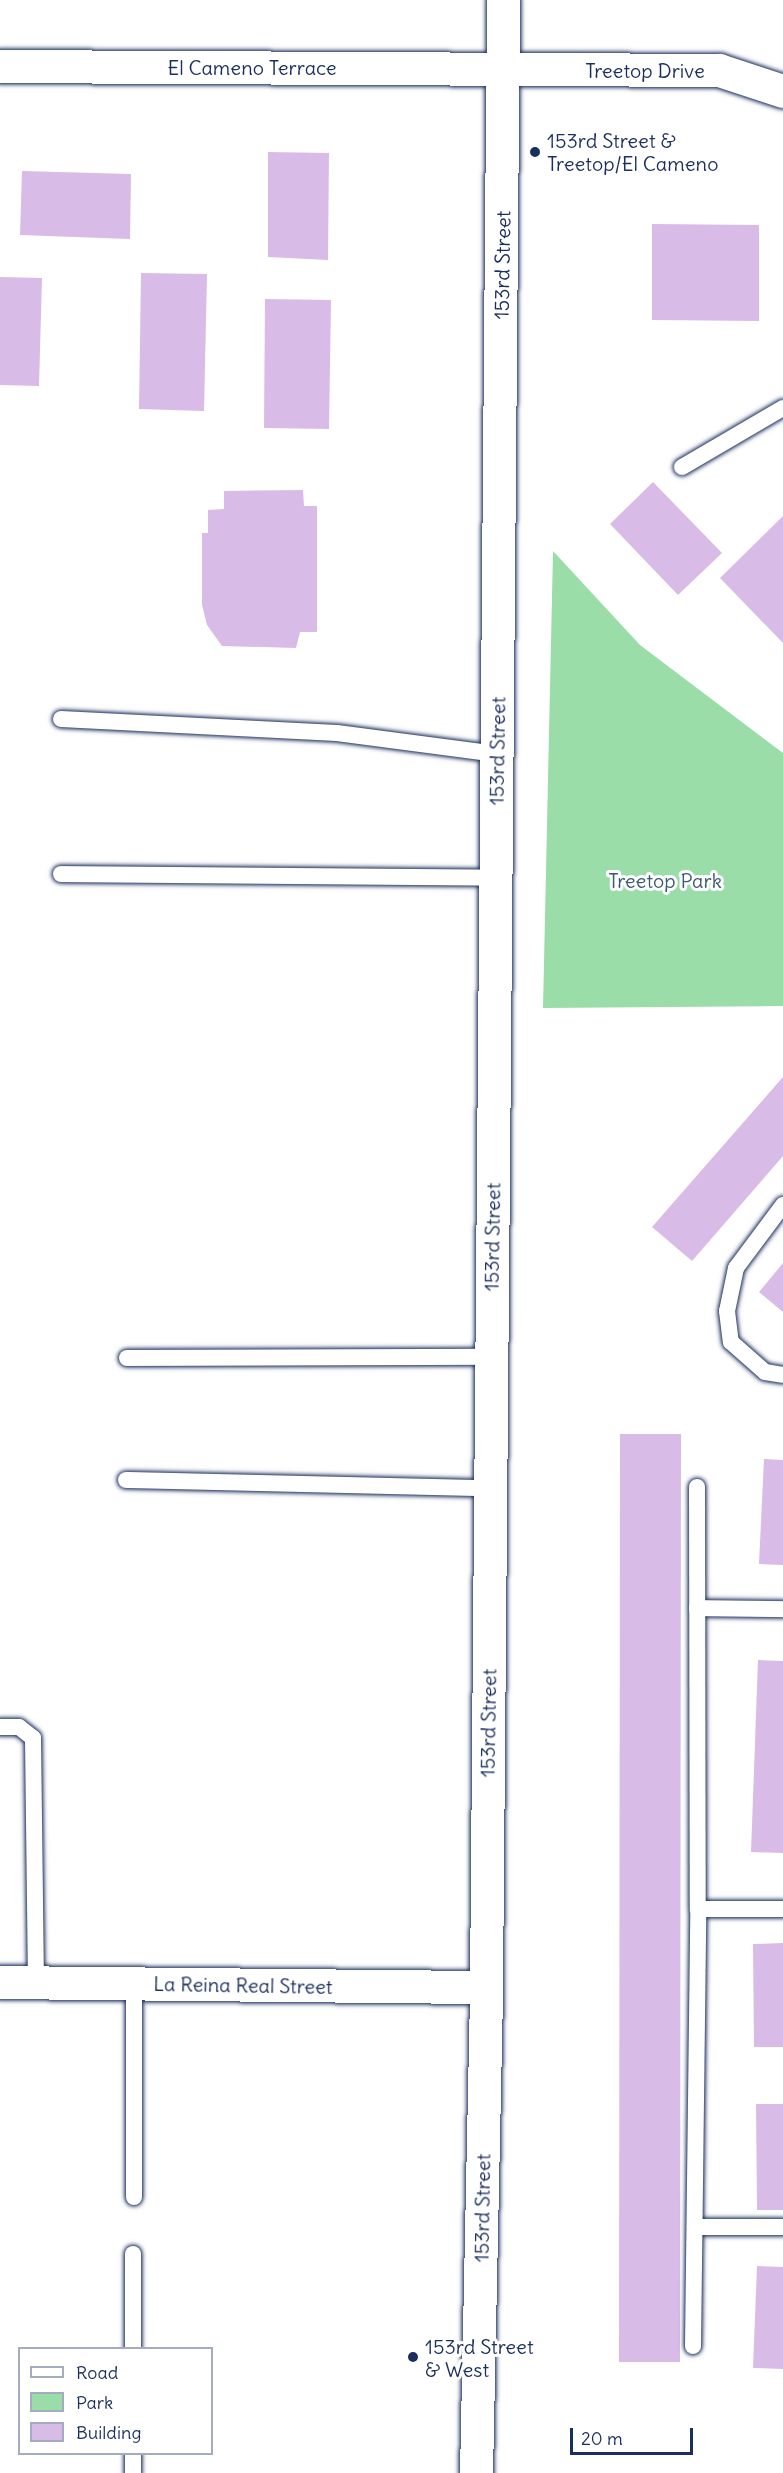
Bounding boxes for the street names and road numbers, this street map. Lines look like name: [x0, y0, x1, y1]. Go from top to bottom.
street label: El Cameno Terrace: [167, 55, 337, 79]
street label: Treetop Drive: [585, 58, 705, 82]
street label: 153rd Street: [489, 210, 515, 320]
street label: 153rd Street: [484, 696, 510, 806]
street label: 153rd Street: [479, 1182, 505, 1292]
street label: 153rd Street: [475, 1668, 501, 1778]
street label: La Reina Real Street: [153, 1971, 333, 1999]
street label: 153rd Street: [469, 2153, 495, 2263]

